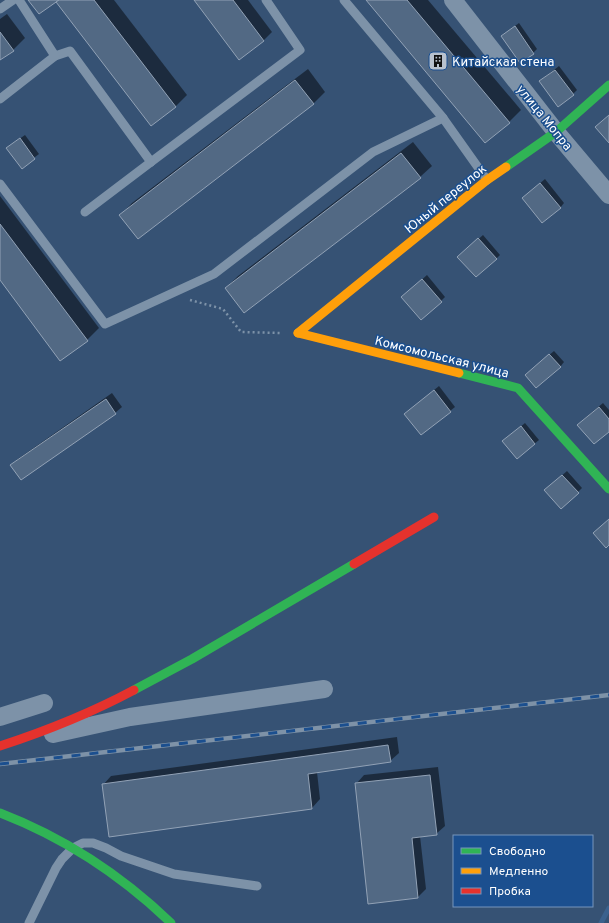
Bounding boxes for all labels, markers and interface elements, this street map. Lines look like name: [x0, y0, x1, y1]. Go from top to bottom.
building icon: Китайская стена: [427, 50, 449, 72]
place label: Китайская стена: [452, 55, 554, 71]
street label: улица Мопра: [512, 82, 575, 154]
street label: Юный переулок: [402, 162, 491, 238]
street label: Комсомольская улица: [373, 333, 510, 382]
legend: [453, 835, 593, 907]
text: Свободно: [489, 844, 546, 860]
text: Медленно: [489, 864, 549, 880]
text: Пробка: [489, 884, 531, 900]

